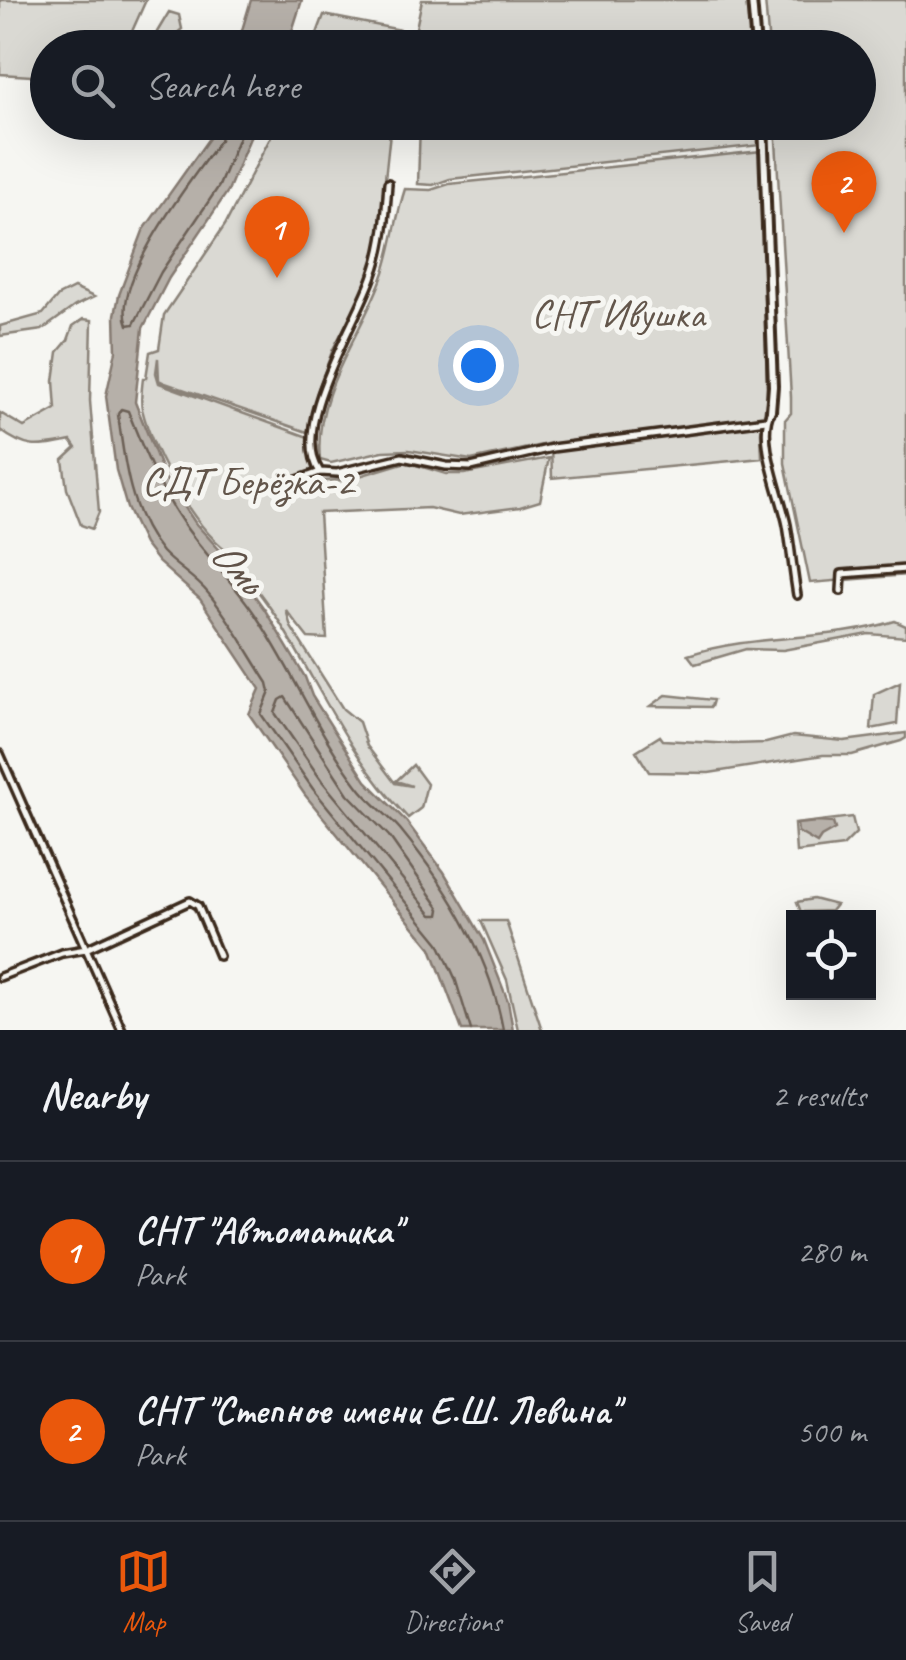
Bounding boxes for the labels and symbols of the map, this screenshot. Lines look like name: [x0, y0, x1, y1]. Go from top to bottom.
pin: 2: [812, 150, 876, 233]
pin: 1: [244, 196, 310, 278]
park label: СНТ Ивушка: [532, 289, 707, 339]
your location: [453, 340, 504, 391]
park label: СДТ Берёзка-2: [142, 457, 357, 507]
water label: Омь: [199, 528, 279, 608]

